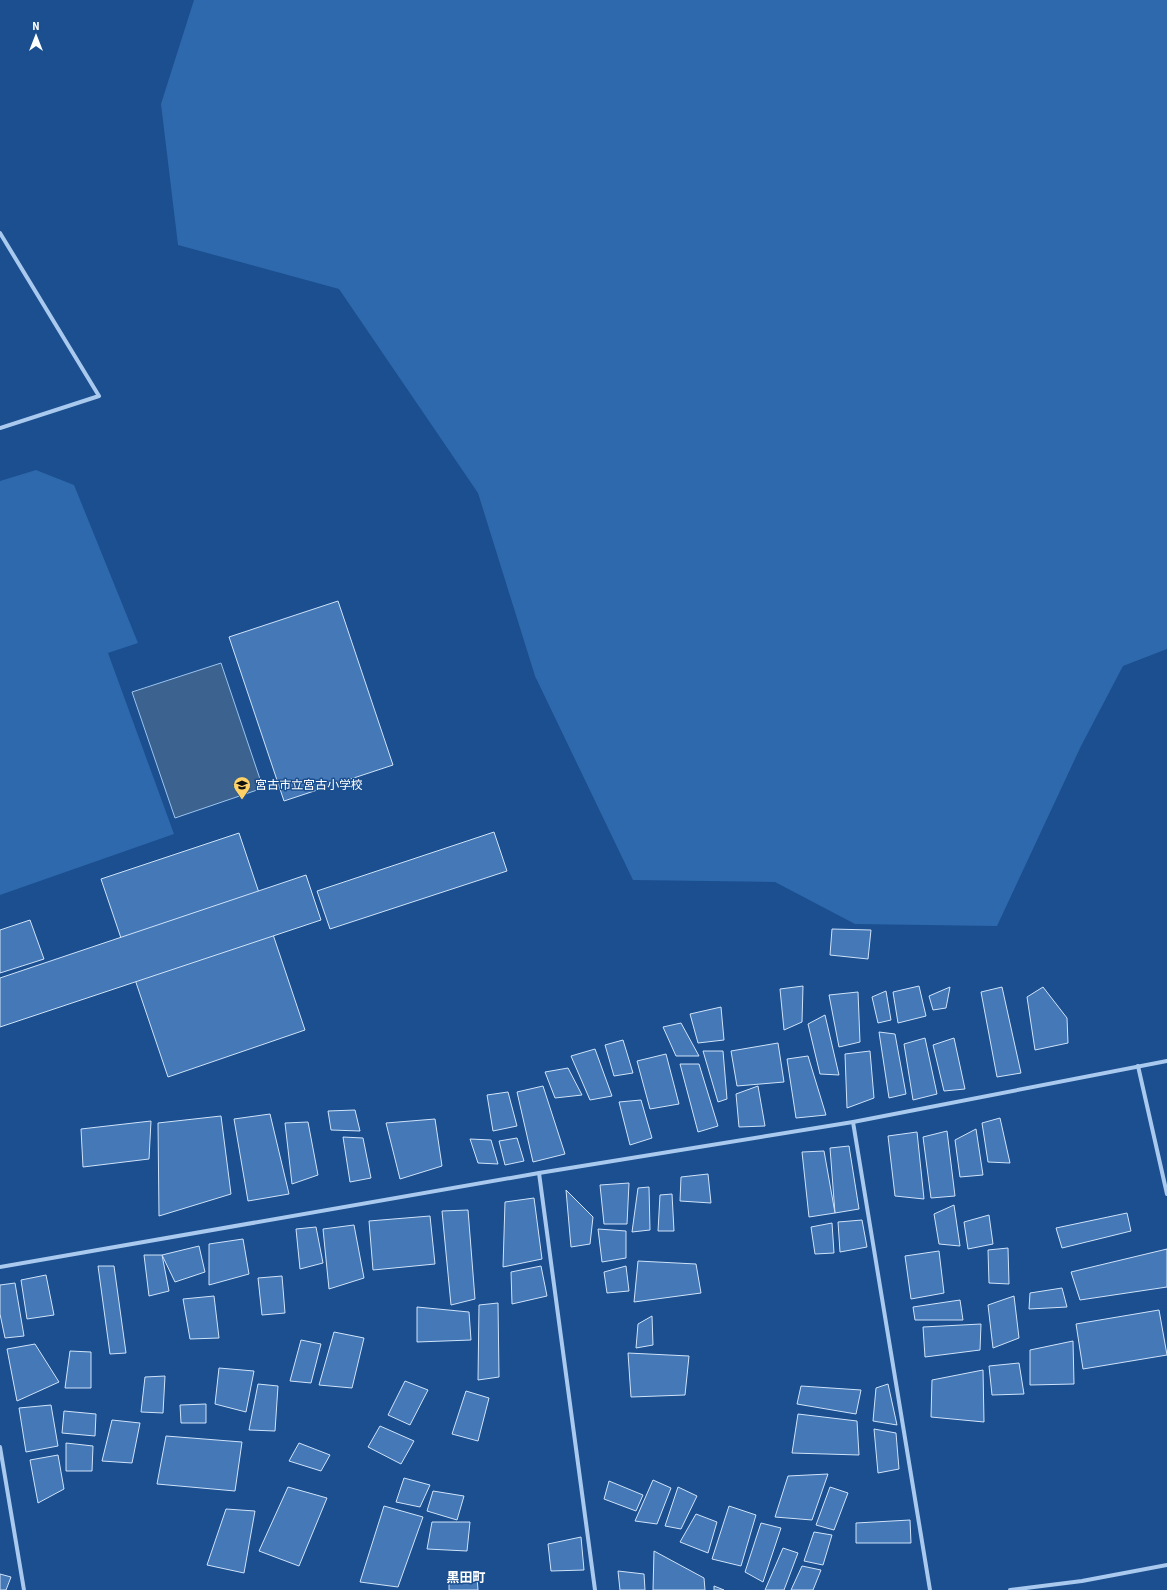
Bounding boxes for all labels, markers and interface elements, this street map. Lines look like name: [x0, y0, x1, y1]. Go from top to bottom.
north arrow: [16, 16, 56, 56]
text: N: [32, 19, 40, 34]
school or university icon: 宮古市立宮古小学校: [232, 775, 252, 800]
place label: 宮古市立宮古小学校: [255, 777, 363, 794]
district label: 黒田町: [446, 1569, 486, 1587]

